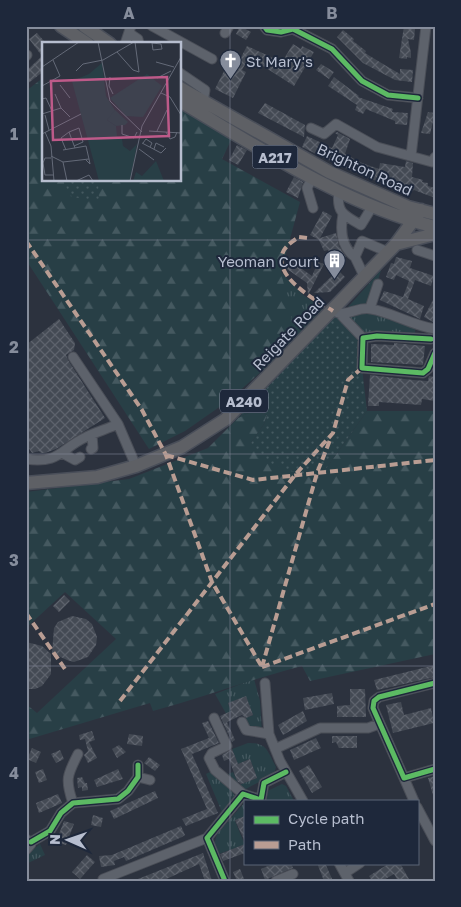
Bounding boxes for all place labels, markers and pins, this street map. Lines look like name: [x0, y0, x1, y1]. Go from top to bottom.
church icon: St Mary's: [218, 49, 242, 80]
place label: St Mary's: [246, 52, 313, 70]
building icon: Yeoman Court: [323, 249, 347, 280]
place label: Yeoman Court: [218, 252, 319, 270]

